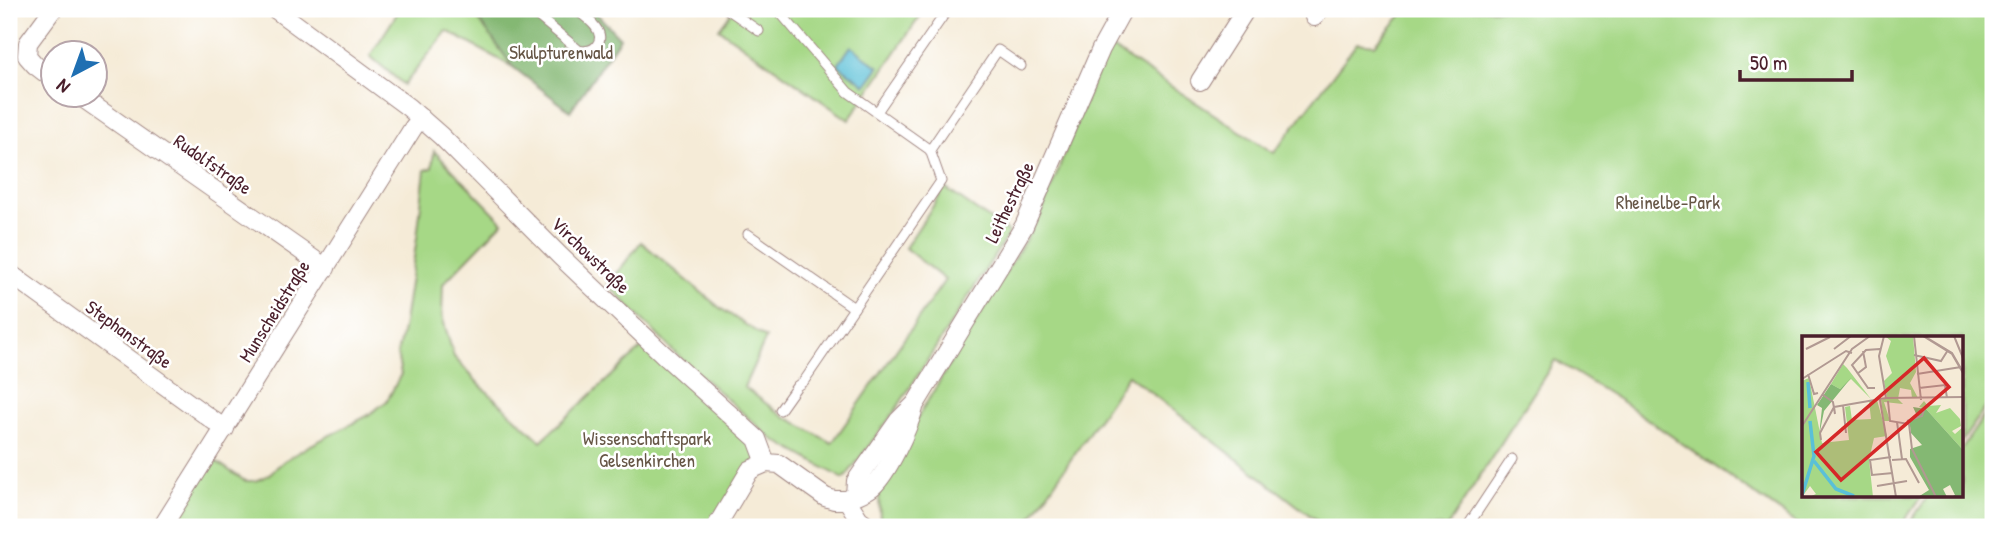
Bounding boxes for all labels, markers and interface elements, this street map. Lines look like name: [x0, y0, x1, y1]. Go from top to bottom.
north arrow: [38, 38, 108, 108]
scale bar: [1740, 38, 1852, 82]
park label: Skulpturenwald: [509, 39, 613, 65]
text: 50 m: [1750, 48, 1787, 77]
text: N: [51, 74, 75, 100]
street label: Rudolfstraße: [169, 128, 257, 201]
street label: Leithestraße: [978, 157, 1040, 247]
park label: Rheinelbe-Park: [1616, 189, 1720, 215]
street label: Virchowstraße: [546, 211, 636, 299]
street label: Munscheidstraße: [232, 255, 316, 367]
street label: Stephanstraße: [80, 294, 178, 375]
inset map: [1802, 336, 1964, 498]
park label: Wissenschaftspark Gelsenkirchen: [583, 425, 711, 473]

